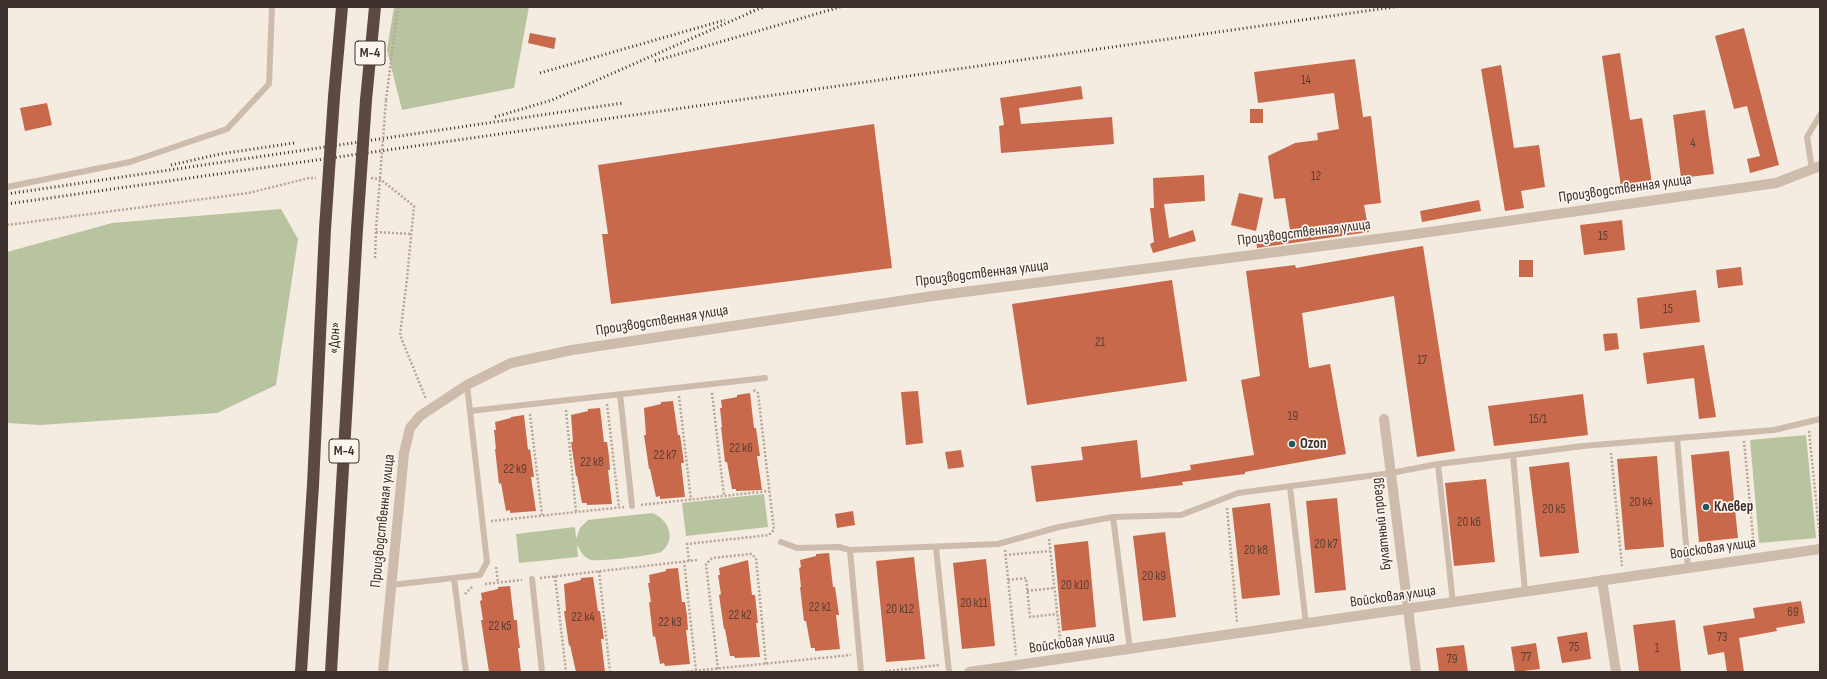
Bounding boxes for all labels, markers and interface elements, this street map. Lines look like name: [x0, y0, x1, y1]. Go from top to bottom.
road number: М-4: [355, 41, 385, 65]
house number: 14: [1301, 73, 1311, 89]
house number: 4: [1690, 136, 1696, 152]
house number: 12: [1311, 169, 1321, 185]
street label: Производственная улица: [1557, 171, 1693, 207]
street label: Производственная улица: [1236, 216, 1372, 250]
house number: 15: [1598, 229, 1608, 245]
street label: Производственная улица: [914, 257, 1050, 291]
street label: Производственная улица: [594, 302, 730, 340]
house number: 15: [1663, 302, 1673, 318]
street label: «Дон»: [325, 322, 345, 354]
house number: 21: [1095, 335, 1105, 351]
house number: 17: [1417, 353, 1427, 369]
house number: 19: [1288, 409, 1298, 425]
house number: 15/1: [1529, 412, 1547, 428]
place label: Ozon: [1300, 435, 1327, 453]
road number: М-4: [329, 439, 359, 463]
marker: Ozon: [1287, 439, 1297, 449]
house number: 22 к6: [729, 441, 753, 457]
house number: 22 к7: [654, 448, 676, 464]
street label: Производственная улица: [367, 453, 399, 589]
house number: 22 к8: [580, 455, 604, 471]
house number: 22 к9: [503, 462, 527, 478]
street label: Булатный проезд: [1368, 477, 1396, 571]
house number: 20 к4: [1629, 495, 1653, 511]
place label: Клевер: [1714, 498, 1753, 516]
house number: 20 к5: [1542, 502, 1566, 518]
marker: Клевер: [1701, 502, 1711, 512]
house number: 20 к6: [1457, 515, 1481, 531]
street label: Войсковая улица: [1669, 534, 1757, 564]
house number: 20 к7: [1314, 537, 1338, 553]
house number: 20 к8: [1244, 543, 1268, 559]
house number: 20 к9: [1142, 569, 1166, 585]
house number: 20 к10: [1061, 578, 1089, 594]
street label: Войсковая улица: [1349, 582, 1437, 612]
house number: 20 к11: [960, 596, 988, 612]
house number: 22 к1: [809, 600, 831, 616]
house number: 20 к12: [886, 602, 914, 618]
house number: 69: [1787, 605, 1799, 621]
house number: 22 к2: [728, 608, 752, 624]
house number: 22 к4: [571, 610, 595, 626]
house number: 22 к3: [658, 615, 682, 631]
house number: 22 к5: [489, 619, 511, 635]
street label: Войсковая улица: [1028, 628, 1116, 658]
house number: 73: [1717, 630, 1727, 646]
house number: 75: [1569, 640, 1579, 656]
house number: 1: [1655, 641, 1659, 657]
house number: 77: [1521, 650, 1531, 666]
house number: 79: [1447, 652, 1457, 668]

